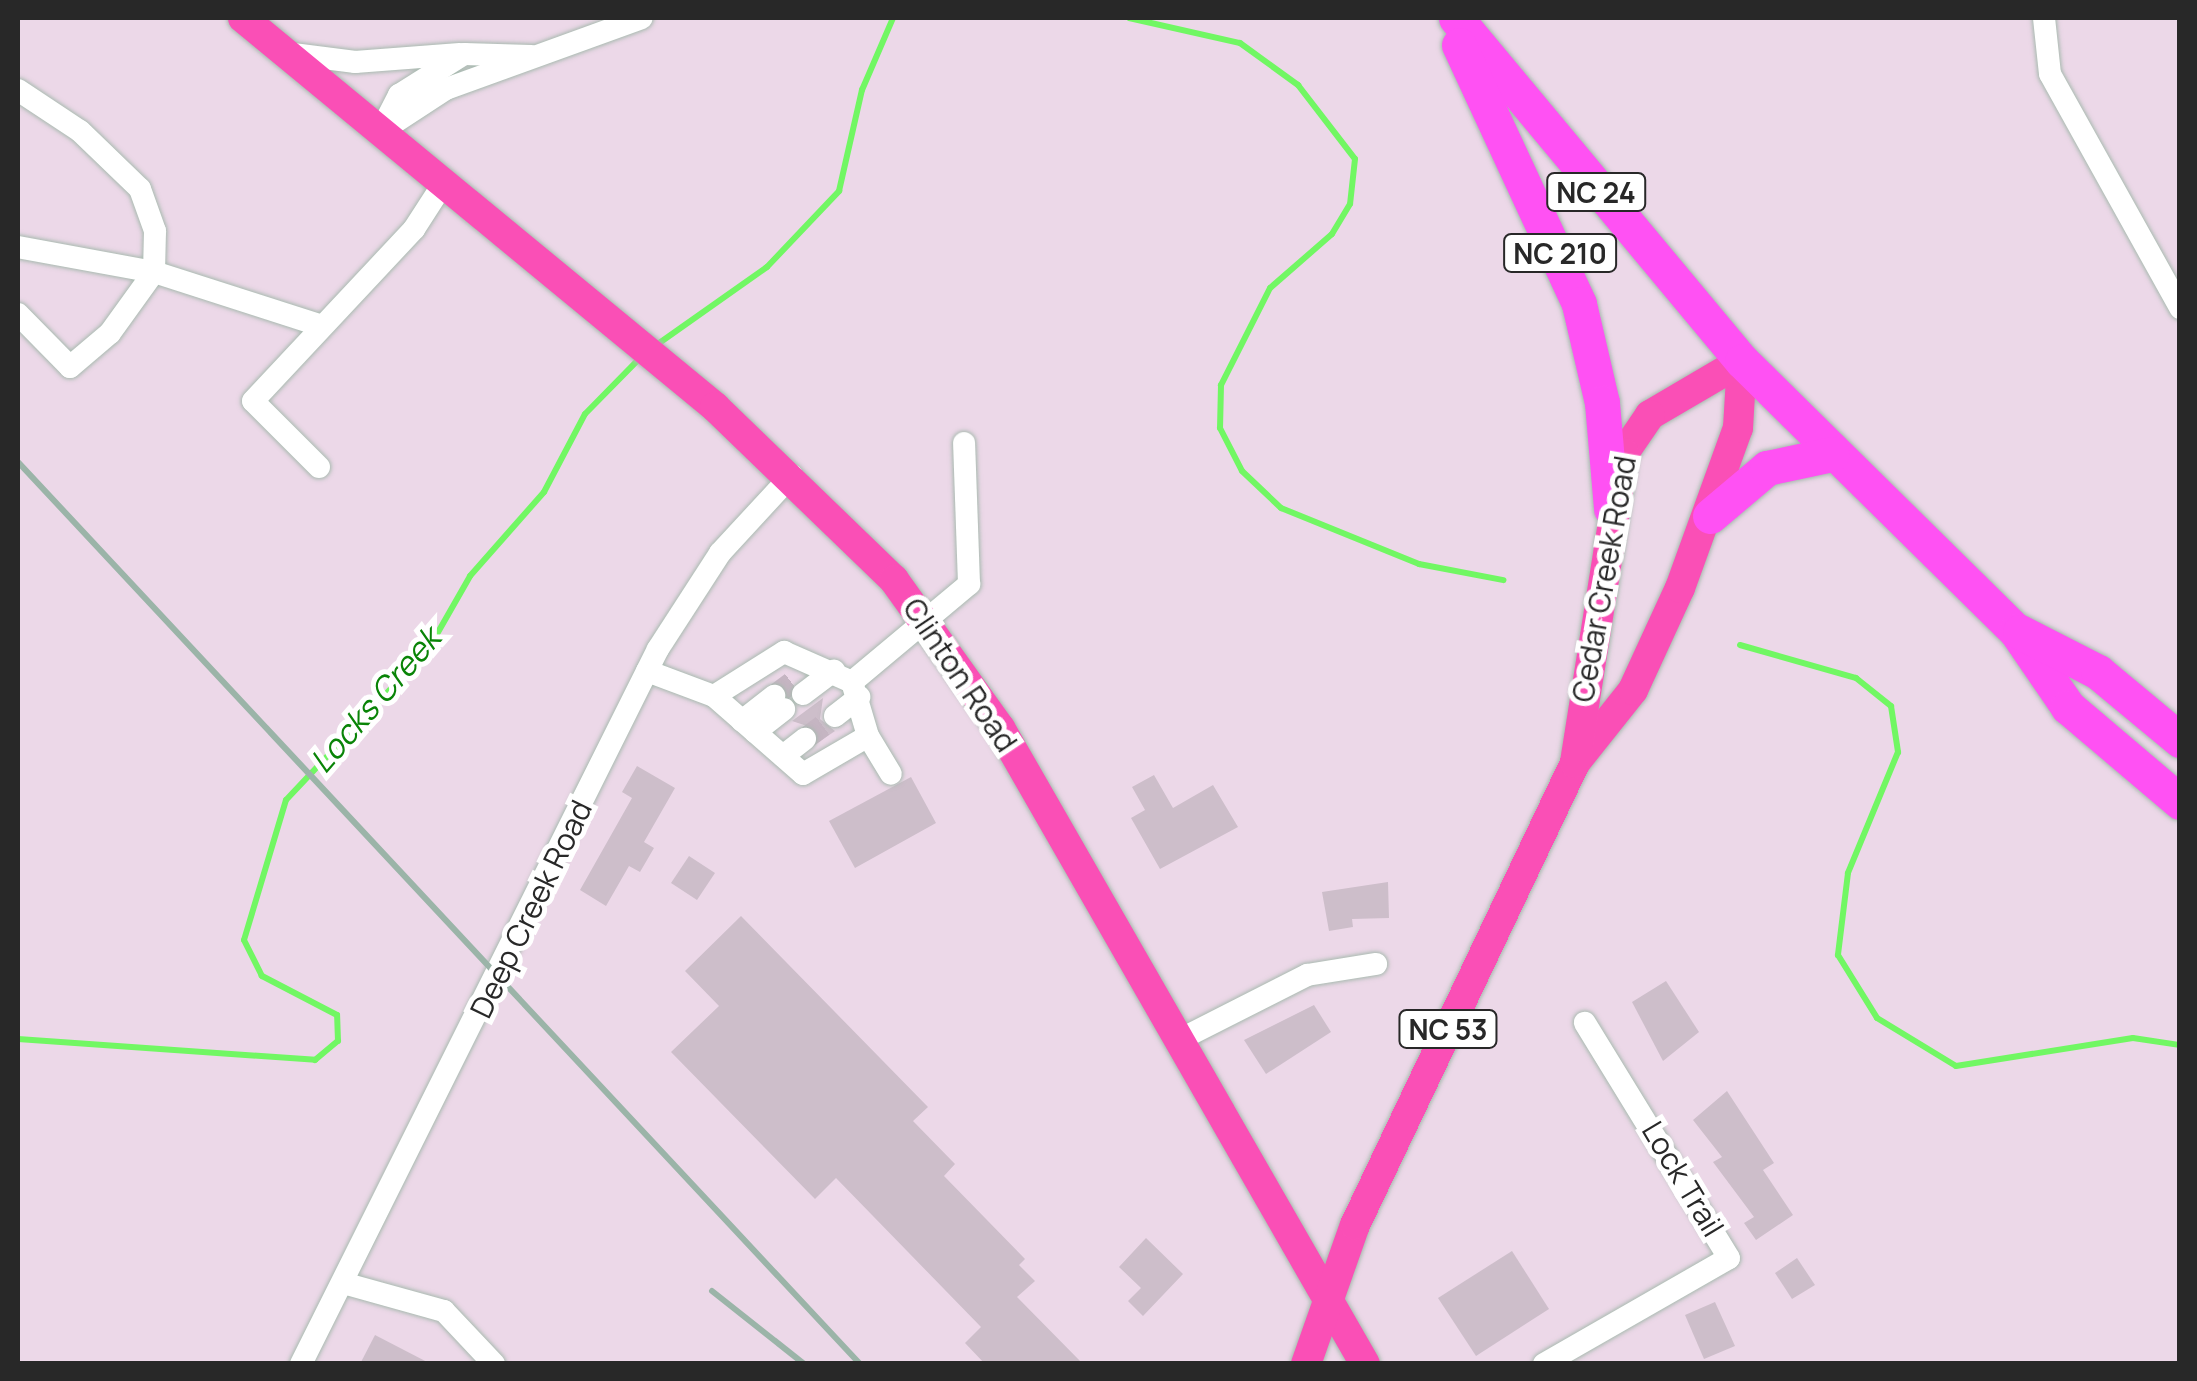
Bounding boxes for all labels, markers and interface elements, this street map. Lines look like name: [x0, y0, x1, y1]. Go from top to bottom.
road number: NC 24: [1546, 169, 1646, 215]
road number: NC 210: [1502, 230, 1618, 276]
street label: Cedar Creek Road: [1565, 453, 1643, 705]
street label: Clinton Road: [895, 591, 1025, 759]
water label: Locks Creek: [302, 620, 448, 780]
street label: Deep Creek Road: [463, 794, 599, 1024]
road number: NC 53: [1398, 1006, 1498, 1052]
street label: Lock Trail: [1635, 1115, 1731, 1243]

